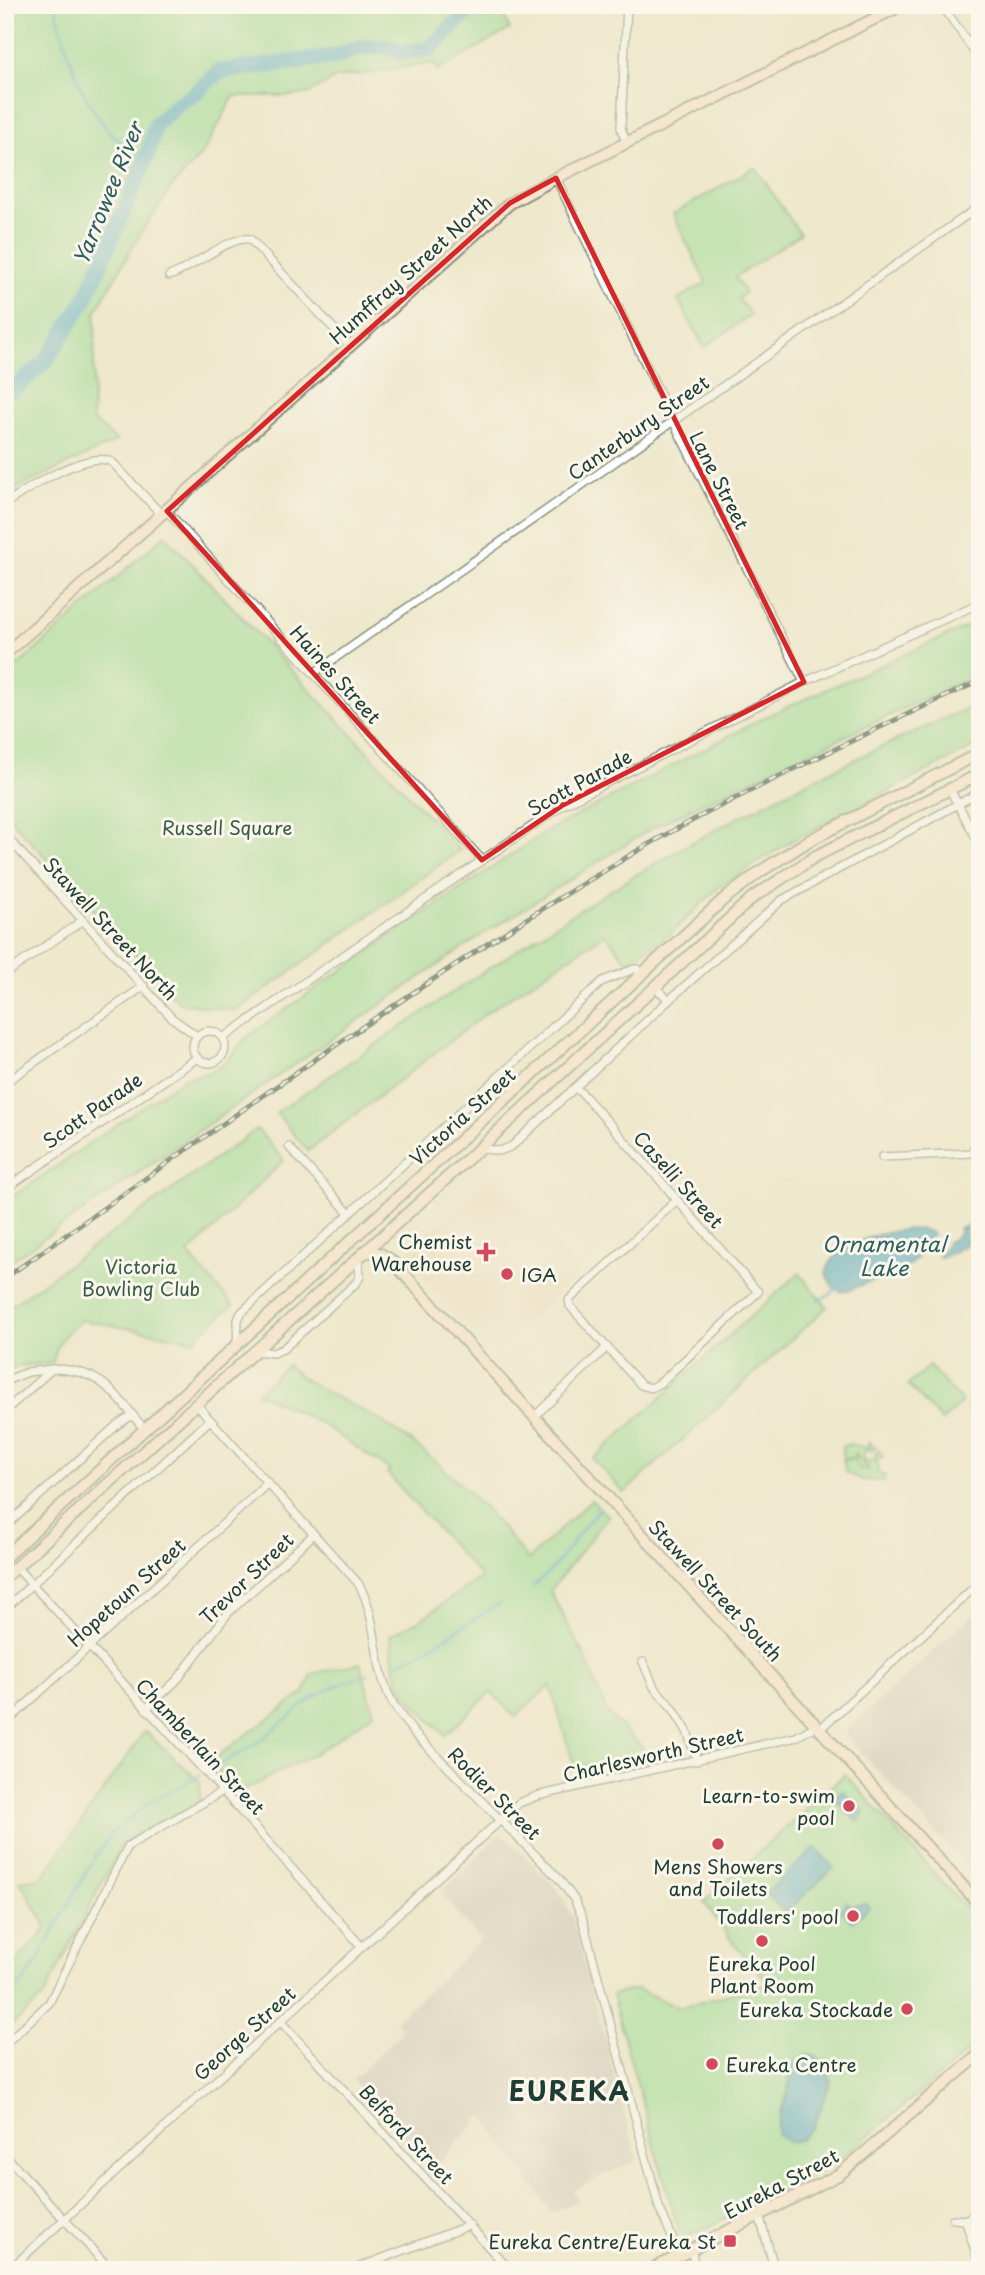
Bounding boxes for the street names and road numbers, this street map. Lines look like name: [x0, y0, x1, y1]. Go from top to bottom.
street label: Humffray Street North: [322, 188, 498, 350]
street label: Canterbury Street: [562, 368, 715, 486]
street label: Lane Street: [683, 426, 757, 534]
street label: Haines Street: [284, 618, 388, 730]
street label: Scott Parade: [522, 742, 636, 822]
street label: Stawell Street North: [37, 850, 185, 1006]
street label: Victoria Street: [403, 1061, 521, 1171]
street label: Scott Parade: [36, 1065, 148, 1155]
street label: Caselli Street: [628, 1124, 731, 1234]
street label: Stawell Street South: [643, 1513, 789, 1667]
street label: Trevor Street: [193, 1526, 300, 1630]
street label: Hopetoun Street: [61, 1531, 191, 1653]
street label: Chamberlain Street: [130, 1671, 272, 1821]
street label: Charlesworth Street: [560, 1720, 746, 1788]
street label: Rodier Street: [442, 1740, 548, 1846]
street label: George Street: [187, 1979, 301, 2087]
street label: Belford Street: [353, 2078, 461, 2190]
street label: Eureka Street: [719, 2141, 844, 2225]

